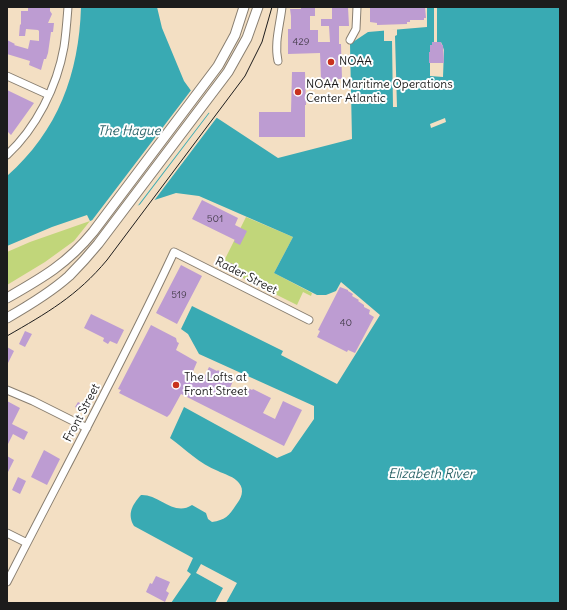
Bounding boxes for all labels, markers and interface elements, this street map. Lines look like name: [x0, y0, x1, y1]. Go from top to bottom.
house number: 429: [292, 36, 310, 48]
place label: NOAA: [339, 55, 372, 69]
marker: NOAA: [326, 57, 336, 67]
place label: NOAA Maritime Operations Center Atlantic: [306, 78, 453, 106]
marker: NOAA Maritime Operations Center Atlantic: [293, 87, 303, 97]
water label: The Hague: [98, 123, 160, 139]
house number: 501: [207, 213, 223, 225]
street label: Rader Street: [213, 254, 279, 298]
house number: 519: [171, 289, 187, 301]
house number: 40: [340, 317, 352, 329]
place label: The Lofts at Front Street: [184, 371, 248, 399]
marker: The Lofts at Front Street: [171, 380, 181, 390]
street label: Front Street: [61, 382, 103, 444]
water label: Elizabeth River: [388, 466, 474, 482]

